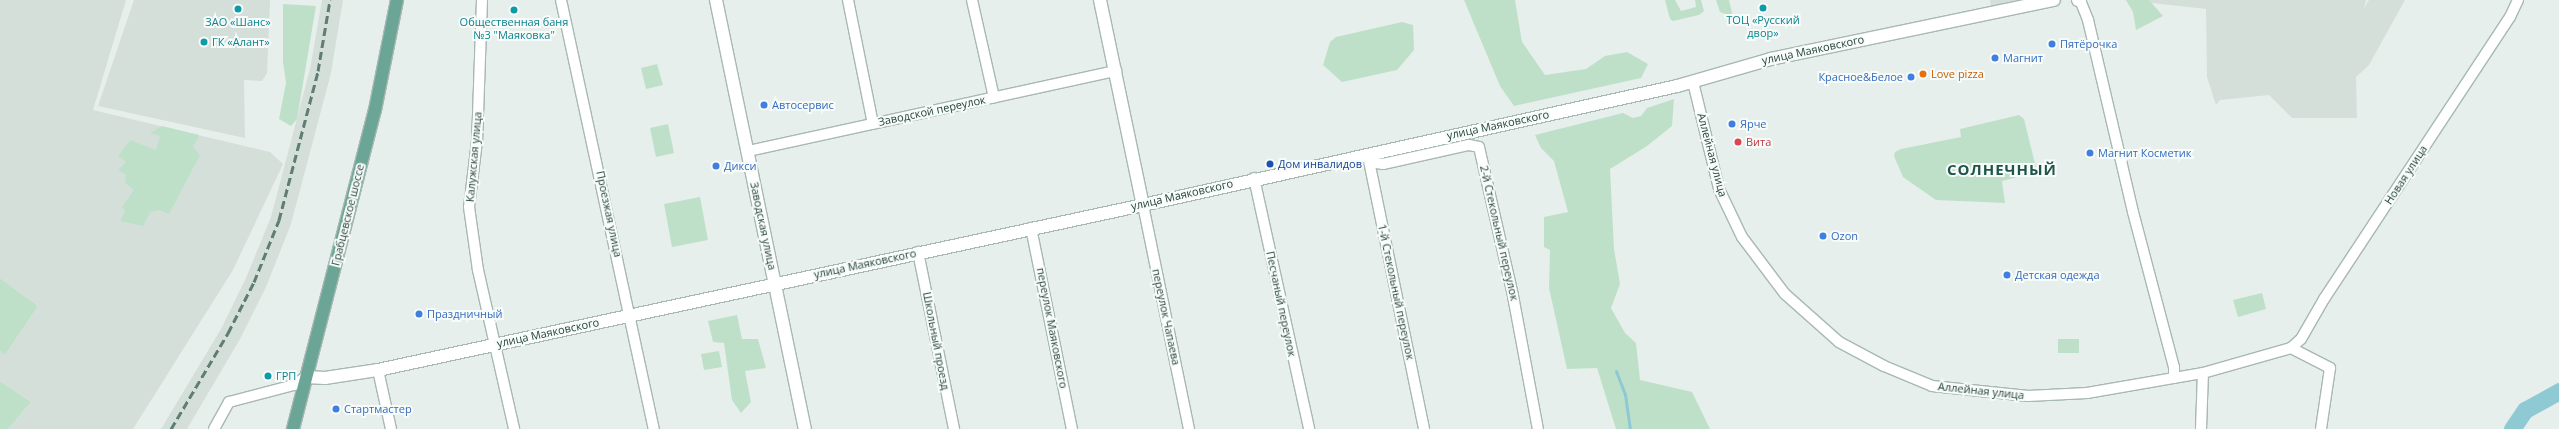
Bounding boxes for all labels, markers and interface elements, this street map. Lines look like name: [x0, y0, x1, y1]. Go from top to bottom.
marker: ТОЦ «Русский двор»: [1758, 3, 1768, 13]
marker: ЗАО «Шанс»: [233, 4, 243, 14]
marker: Общественная баня №3 "Маяковка": [509, 5, 519, 15]
place label: ТОЦ «Русский двор»: [1726, 14, 1800, 40]
place label: ЗАО «Шанс»: [205, 15, 271, 29]
place label: Общественная баня №3 "Маяковка": [460, 16, 568, 42]
street label: улица Маяковского: [1761, 33, 1865, 67]
place label: ГК «Алант»: [212, 35, 270, 49]
marker: ГК «Алант»: [199, 37, 209, 47]
place label: Пятёрочка: [2060, 37, 2117, 51]
marker: Пятёрочка: [2047, 39, 2057, 49]
place label: Магнит: [2003, 51, 2043, 65]
marker: Магнит: [1990, 53, 2000, 63]
place label: Love pizza: [1931, 67, 1984, 81]
marker: Love pizza: [1918, 69, 1928, 79]
place label: Красное&Белое: [1818, 70, 1903, 84]
marker: Красное&Белое: [1906, 72, 1916, 82]
street label: Заводской переулок: [877, 93, 987, 129]
place label: Автосервис: [772, 98, 834, 112]
marker: Автосервис: [759, 100, 769, 110]
street label: улица Маяковского: [1446, 108, 1550, 142]
street label: Калужская улица: [463, 111, 485, 203]
street label: Аллейная улица: [1694, 111, 1730, 199]
place label: Ярче: [1740, 117, 1767, 131]
marker: Ярче: [1727, 119, 1737, 129]
place label: Вита: [1746, 135, 1771, 149]
marker: Вита: [1733, 137, 1743, 147]
street label: Новая улица: [2382, 143, 2430, 207]
place label: Магнит Косметик: [2098, 146, 2191, 160]
marker: Магнит Косметик: [2085, 148, 2095, 158]
place label: Дом инвалидов: [1278, 157, 1362, 171]
place label: Дикси: [724, 159, 756, 173]
marker: Дом инвалидов: [1265, 159, 1275, 169]
marker: Дикси: [711, 161, 721, 171]
district label: СОЛНЕЧНЫЙ: [1947, 161, 2057, 179]
street label: Грабцевское шоссе: [329, 163, 367, 267]
street label: 2-й Стекольный переулок: [1477, 164, 1521, 302]
street label: Проезжая улица: [593, 170, 625, 258]
street label: улица Маяковского: [1130, 177, 1234, 213]
street label: Заводская улица: [747, 181, 779, 271]
street label: 1-й Стекольный переулок: [1375, 223, 1417, 361]
place label: Ozon: [1831, 229, 1858, 243]
marker: Ozon: [1818, 231, 1828, 241]
street label: улица Маяковского: [813, 247, 917, 281]
street label: Песчаный переулок: [1263, 250, 1299, 358]
street label: переулок Маяковского: [1034, 267, 1070, 389]
street label: переулок Чапаева: [1149, 268, 1183, 366]
place label: Детская одежда: [2015, 268, 2100, 282]
marker: Детская одежда: [2002, 270, 2012, 280]
street label: Школьный проезд: [920, 291, 952, 391]
place label: Праздничный: [427, 307, 503, 321]
marker: Праздничный: [414, 309, 424, 319]
street label: улица Маяковского: [496, 316, 600, 350]
place label: ГРП: [276, 369, 296, 383]
marker: ГРП: [263, 371, 273, 381]
street label: Аллейная улица: [1937, 380, 2025, 402]
place label: Стартмастер: [344, 402, 412, 416]
marker: Стартмастер: [331, 404, 341, 414]

